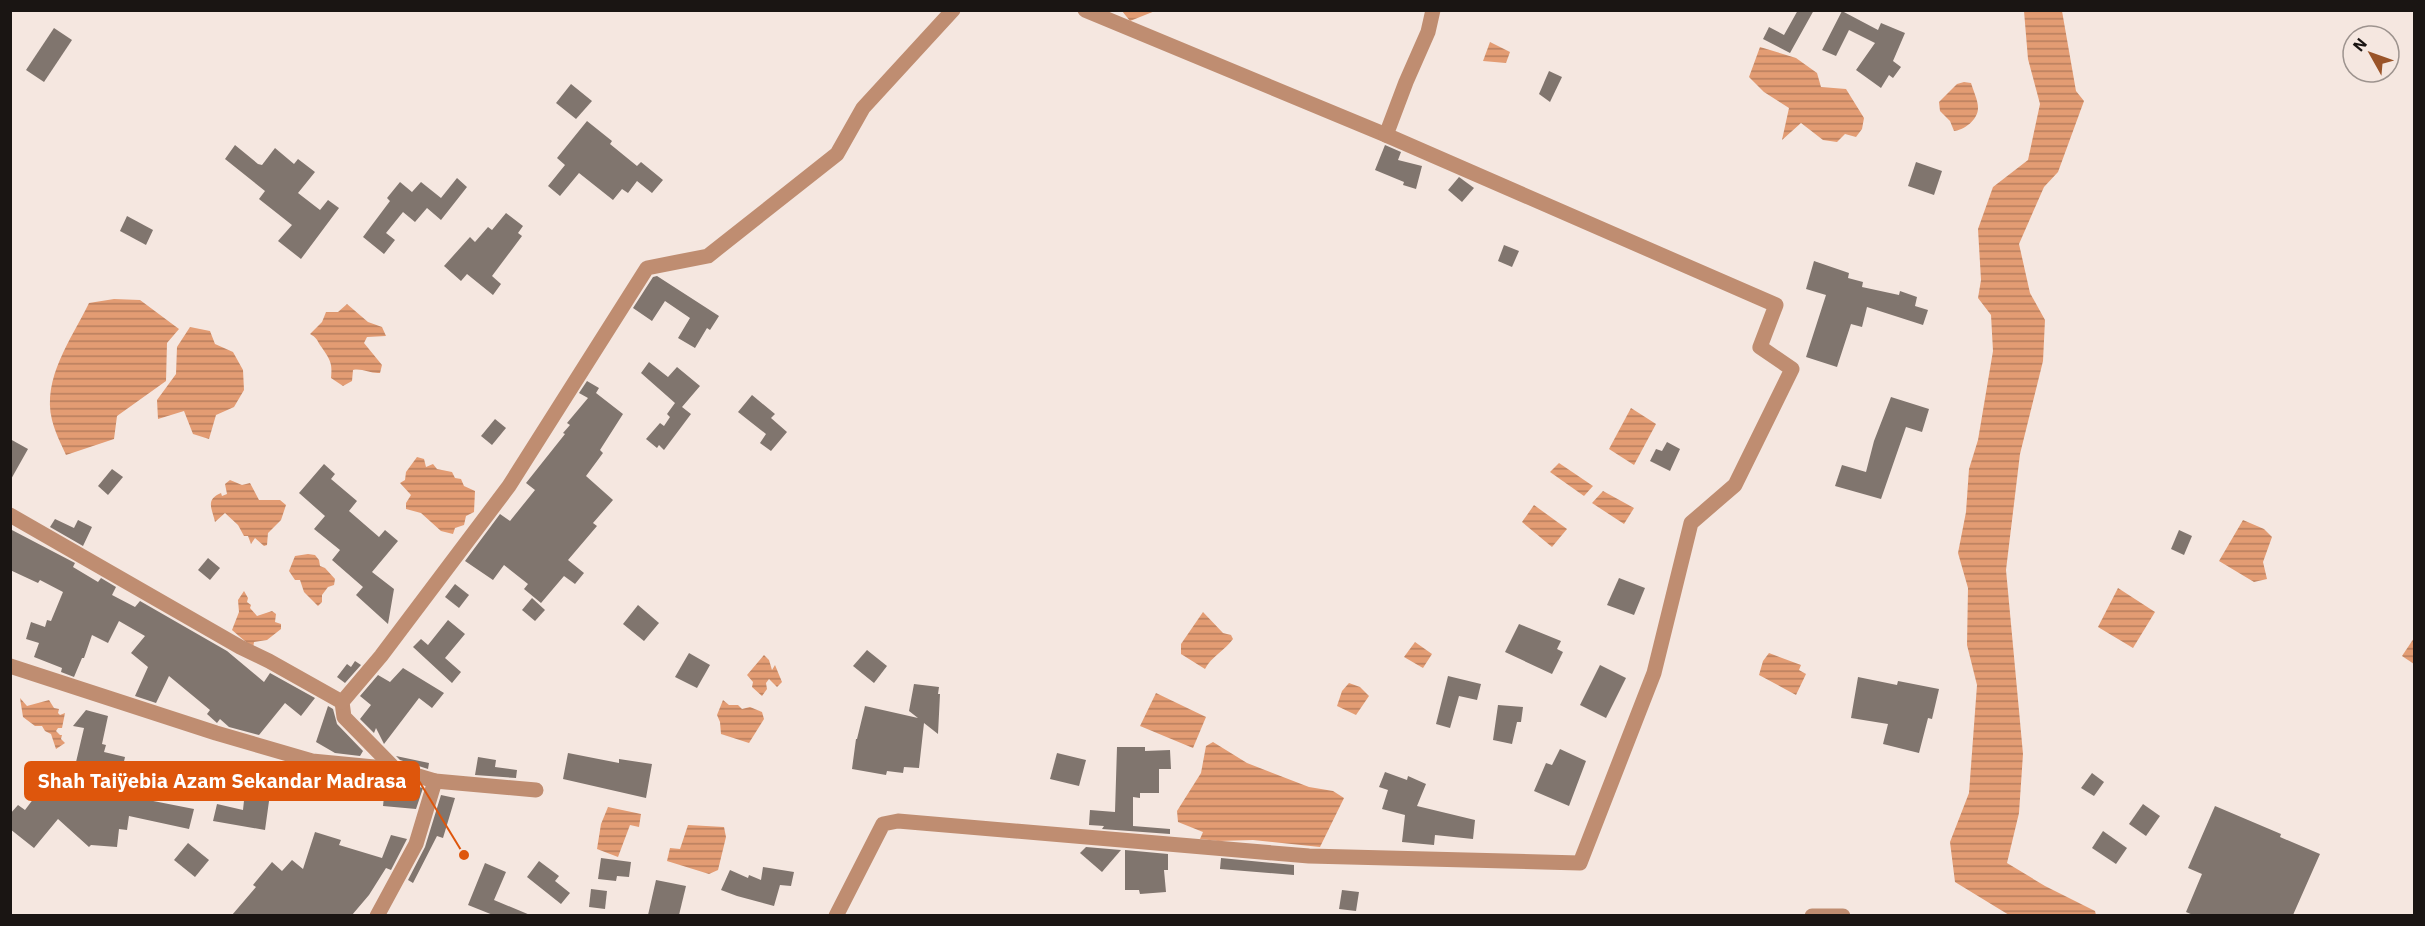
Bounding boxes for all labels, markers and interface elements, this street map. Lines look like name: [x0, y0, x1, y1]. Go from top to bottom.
north arrow: [2341, 24, 2401, 84]
text: N: [2348, 33, 2371, 55]
callout: Shah Taiÿebia Azam Sekandar Madrasa: [25, 762, 419, 800]
text: Shah Taiÿebia Azam Sekandar Madrasa: [37, 767, 407, 794]

